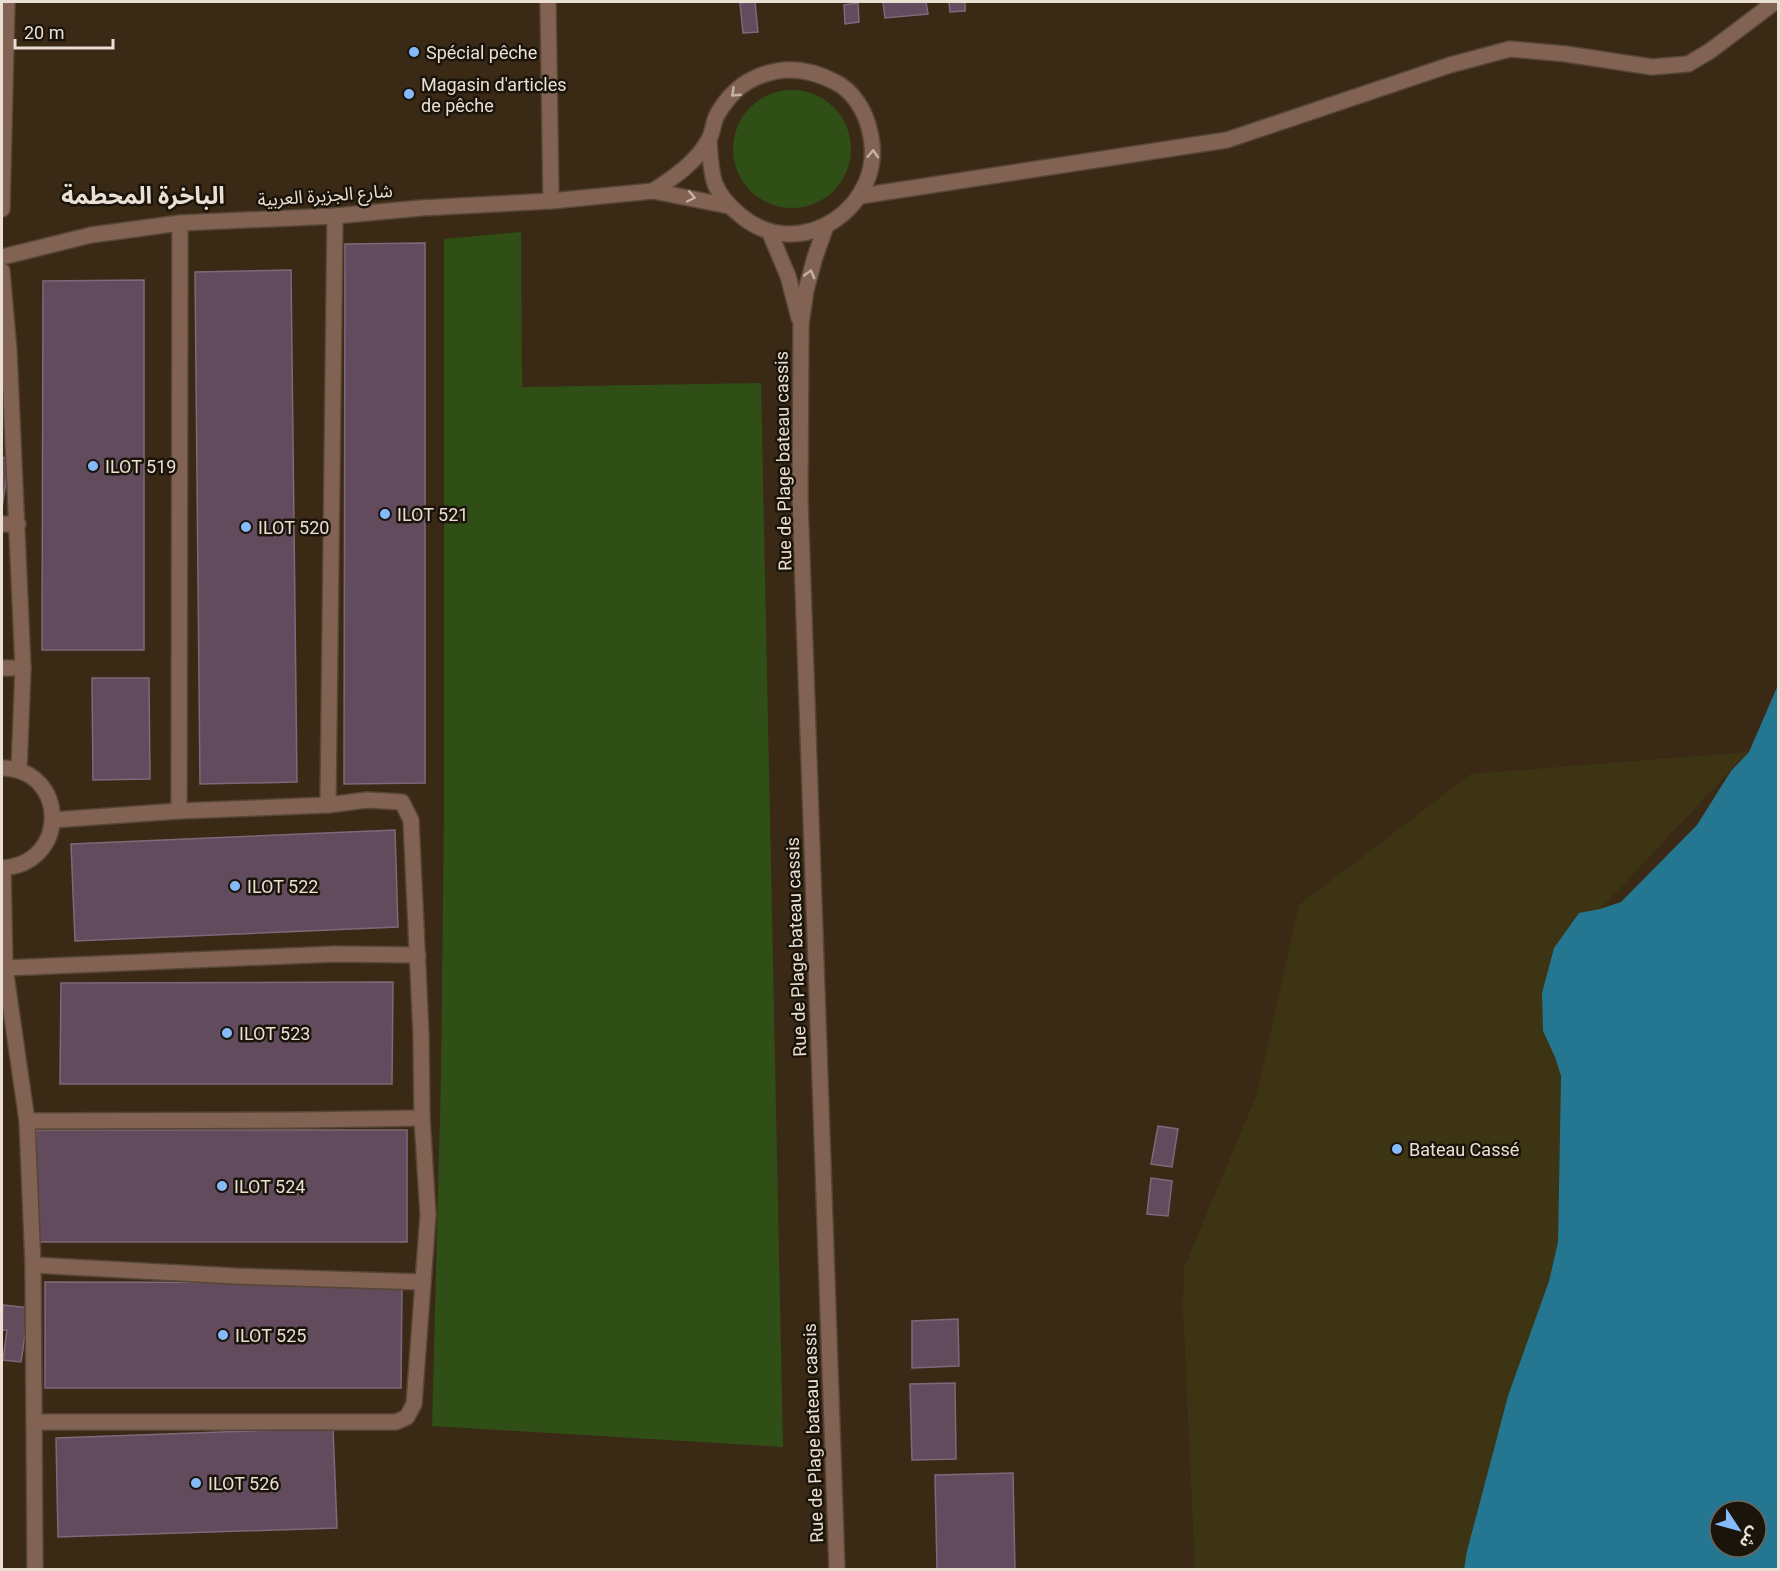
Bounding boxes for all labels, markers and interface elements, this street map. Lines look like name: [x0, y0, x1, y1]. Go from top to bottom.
scale bar: [15, 12, 112, 50]
text: 20 m: [24, 22, 64, 43]
place label: Spécial pêche: [426, 42, 537, 63]
marker: Spécial pêche: [407, 45, 421, 59]
place label: Magasin d'articles de pêche: [421, 74, 567, 116]
one-way arrow: [731, 85, 742, 96]
marker: Magasin d'articles de pêche: [402, 87, 416, 101]
one-way arrow: [866, 149, 879, 158]
street label: شارع الجزيرة العربية: [257, 180, 394, 214]
district label: الباخرة المحطمة: [61, 182, 225, 210]
one-way arrow: [686, 190, 696, 203]
one-way arrow: [803, 269, 816, 279]
street label: Rue de Plage bateau cassis: [771, 351, 795, 571]
place label: ILOT 519: [105, 456, 176, 477]
marker: ILOT 519: [86, 459, 100, 473]
place label: ILOT 521: [397, 504, 468, 525]
marker: ILOT 521: [378, 507, 392, 521]
place label: ILOT 520: [258, 517, 329, 538]
marker: ILOT 520: [239, 520, 253, 534]
street label: Rue de Plage bateau cassis: [782, 837, 810, 1057]
place label: ILOT 522: [247, 876, 318, 897]
marker: ILOT 522: [228, 879, 242, 893]
place label: ILOT 523: [239, 1023, 310, 1044]
marker: ILOT 523: [220, 1026, 234, 1040]
place label: Bateau Cassé: [1409, 1139, 1519, 1160]
marker: Bateau Cassé: [1390, 1142, 1404, 1156]
place label: ILOT 524: [234, 1176, 305, 1197]
marker: ILOT 524: [215, 1179, 229, 1193]
street label: Rue de Plage bateau cassis: [799, 1323, 827, 1543]
place label: ILOT 525: [235, 1325, 306, 1346]
marker: ILOT 525: [216, 1328, 230, 1342]
place label: ILOT 526: [208, 1473, 279, 1494]
marker: ILOT 526: [189, 1476, 203, 1490]
north arrow: [1708, 1499, 1768, 1559]
text: ش: [1736, 1523, 1764, 1552]

